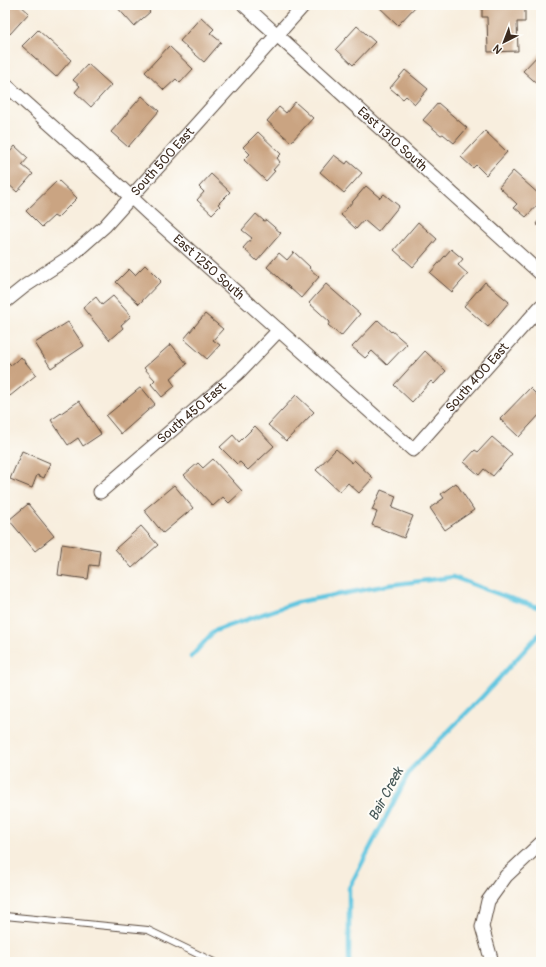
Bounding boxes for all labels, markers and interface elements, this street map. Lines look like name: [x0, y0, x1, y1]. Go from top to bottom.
north arrow: [484, 22, 524, 62]
text: N: [490, 41, 505, 56]
street label: East 1310 South: [354, 104, 430, 175]
street label: South 500 East: [128, 124, 198, 200]
street label: East 1250 South: [170, 231, 248, 303]
street label: South 400 East: [442, 339, 513, 416]
street label: South 450 East: [154, 379, 230, 447]
water label: Bair Creek: [365, 763, 408, 824]

